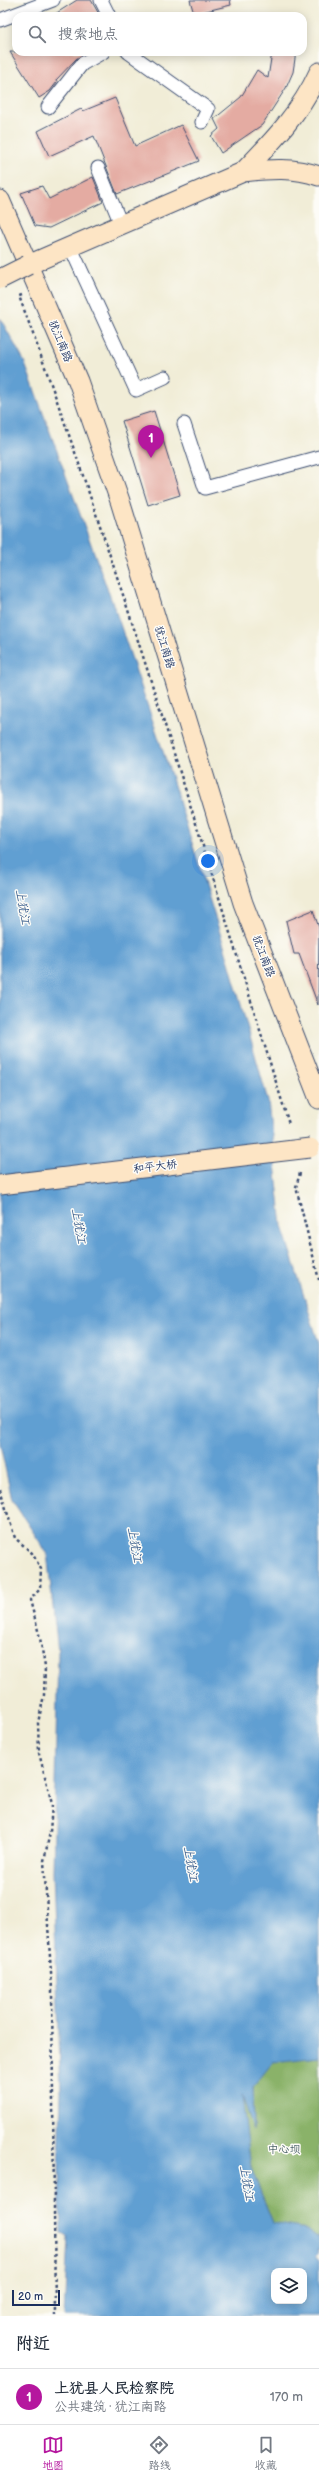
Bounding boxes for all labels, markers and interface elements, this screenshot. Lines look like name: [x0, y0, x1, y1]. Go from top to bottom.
search box: [12, 12, 307, 56]
icon: search: [26, 23, 48, 45]
text: 搜索地点: [58, 25, 118, 44]
street label: 犹江南路: [46, 318, 75, 364]
pin: 1: [138, 425, 164, 458]
street label: 犹江南路: [152, 624, 177, 670]
your location: [198, 851, 218, 871]
water label: 上犹江: [12, 888, 33, 927]
street label: 犹江南路: [250, 933, 277, 979]
street label: 和平大桥: [132, 1157, 178, 1176]
water label: 上犹江: [68, 1207, 89, 1246]
water label: 上犹江: [124, 1526, 145, 1565]
water label: 上犹江: [180, 1845, 201, 1884]
park label: 中心坝: [268, 2143, 301, 2156]
water label: 上犹江: [236, 2164, 257, 2203]
map controls: [271, 2268, 307, 2304]
button: layers: [271, 2268, 307, 2304]
scale bar: [12, 2288, 60, 2307]
text: 20 m: [18, 2290, 43, 2303]
text: 附近: [16, 2334, 50, 2354]
text: 上犹县人民检察院: [54, 2379, 174, 2398]
text: 1: [26, 2389, 32, 2405]
text: 170 m: [270, 2389, 303, 2405]
text: 公共建筑 · 犹江南路: [54, 2399, 166, 2415]
tab: 地图: [42, 2434, 64, 2472]
tab: 路线: [148, 2434, 170, 2472]
tab: 收藏: [255, 2434, 277, 2472]

